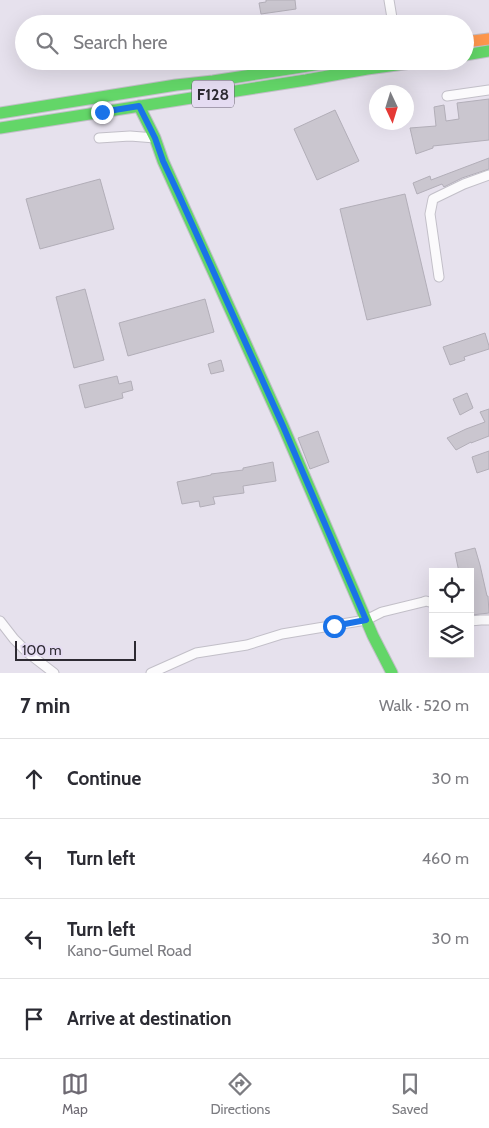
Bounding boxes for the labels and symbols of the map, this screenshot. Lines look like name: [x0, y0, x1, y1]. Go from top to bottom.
road number: F128: [192, 80, 234, 108]
north arrow: [369, 85, 414, 130]
route end: [91, 101, 114, 124]
route start: [323, 615, 346, 638]
scale bar: [15, 638, 136, 661]

